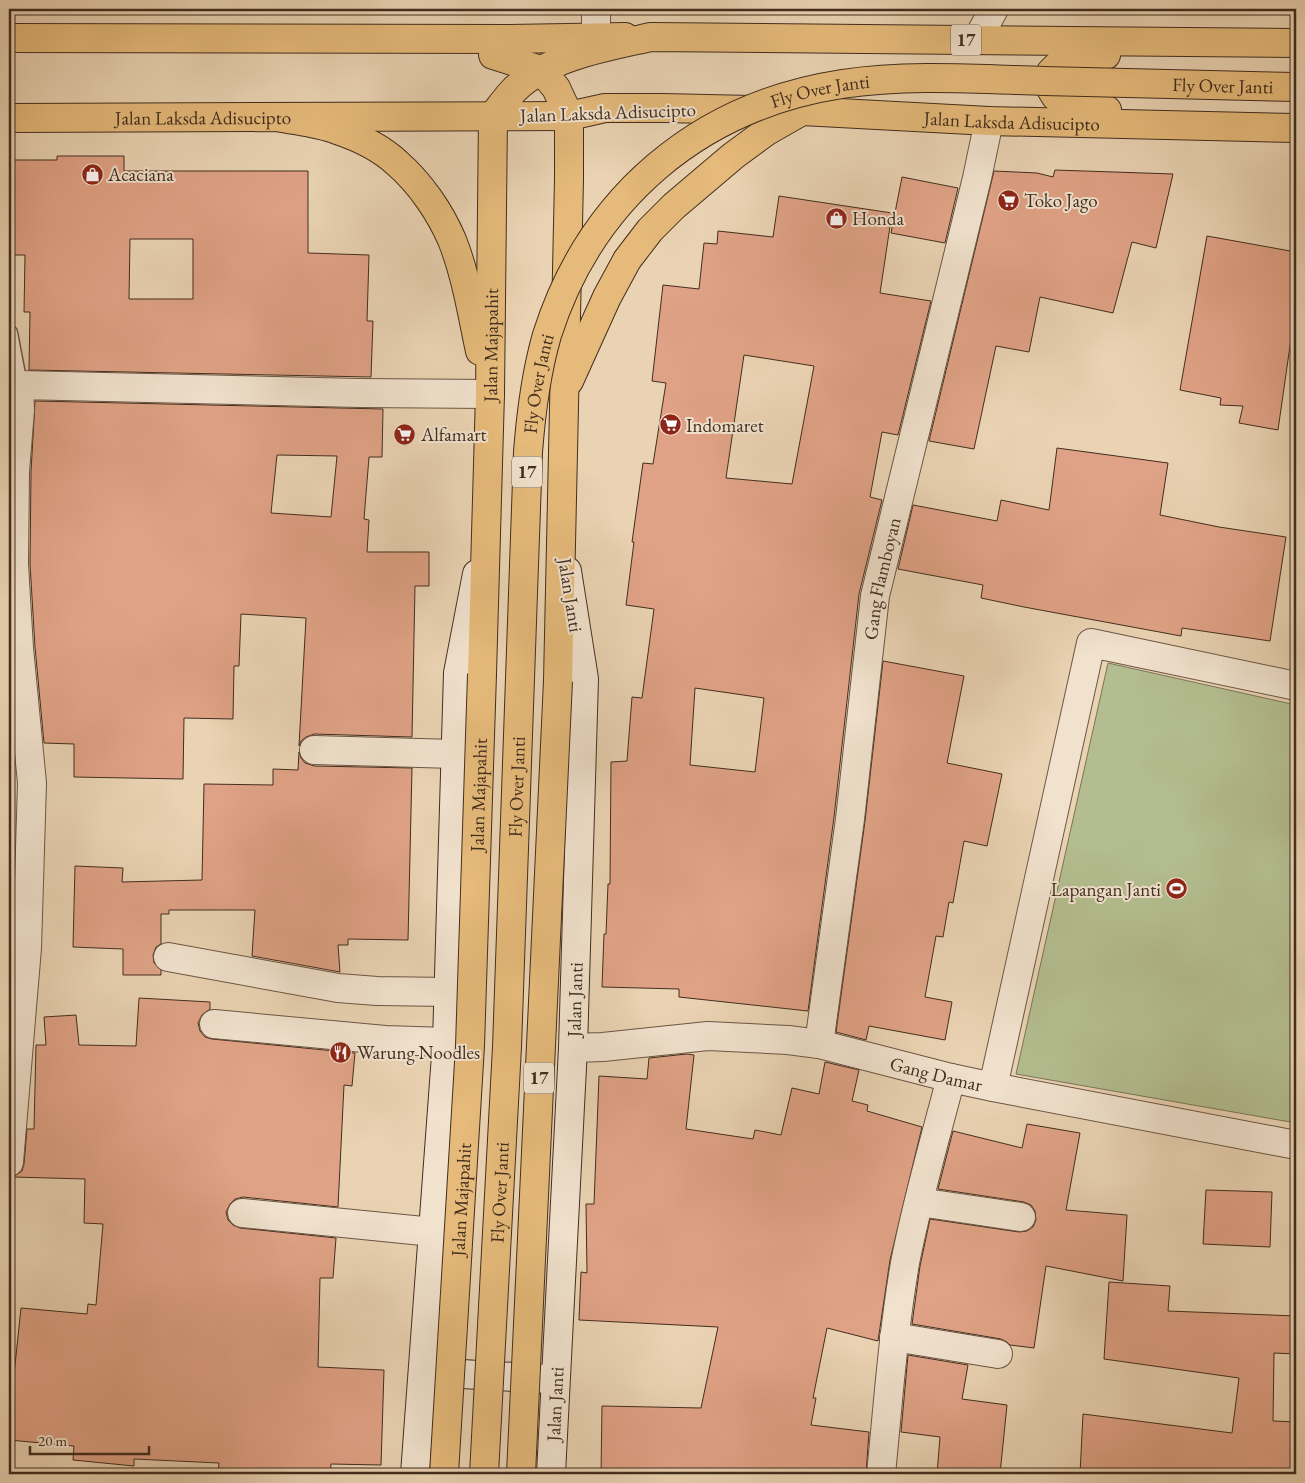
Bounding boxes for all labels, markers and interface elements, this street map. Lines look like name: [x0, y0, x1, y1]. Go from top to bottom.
road number: 17: [951, 24, 981, 56]
street label: Fly Over Janti: [767, 69, 871, 114]
street label: Fly Over Janti: [1172, 72, 1274, 99]
street label: Jalan Laksda Adisucipto: [518, 97, 696, 128]
street label: Jalan Laksda Adisucipto: [113, 105, 291, 131]
street label: Jalan Laksda Adisucipto: [921, 105, 1100, 137]
shop icon: Acaciana: [80, 162, 104, 186]
place label: Acaciana: [107, 162, 174, 187]
supermarket icon: Toko Jago: [996, 188, 1020, 212]
place label: Toko Jago: [1024, 188, 1098, 213]
shop icon: Honda: [824, 206, 848, 230]
place label: Honda: [852, 206, 904, 231]
street label: Jalan Majapahit: [478, 288, 504, 404]
street label: Fly Over Janti: [518, 331, 560, 435]
supermarket icon: Indomaret: [658, 413, 682, 437]
place label: Indomaret: [686, 413, 764, 438]
supermarket icon: Alfamart: [393, 422, 417, 446]
place label: Alfamart: [420, 422, 487, 447]
road number: 17: [512, 457, 542, 488]
street label: Gang Flamboyan: [858, 515, 907, 641]
street label: Jalan Janti: [552, 554, 589, 634]
street label: Fly Over Janti: [502, 735, 531, 838]
street label: Jalan Majapahit: [464, 738, 493, 854]
place label: Lapangan Janti: [1051, 877, 1161, 902]
sports icon: Lapangan Janti: [1165, 877, 1189, 901]
street label: Jalan Janti: [561, 961, 589, 1039]
restaurant icon: Warung Noodles: [329, 1040, 353, 1064]
place label: Warung Noodles: [357, 1040, 480, 1065]
street label: Gang Damar: [887, 1051, 985, 1098]
road number: 17: [524, 1062, 554, 1094]
street label: Fly Over Janti: [484, 1141, 515, 1244]
street label: Jalan Majapahit: [445, 1142, 477, 1259]
street label: Jalan Janti: [541, 1366, 570, 1444]
scale bar: [30, 1423, 149, 1455]
text: 20 m: [38, 1431, 67, 1450]

